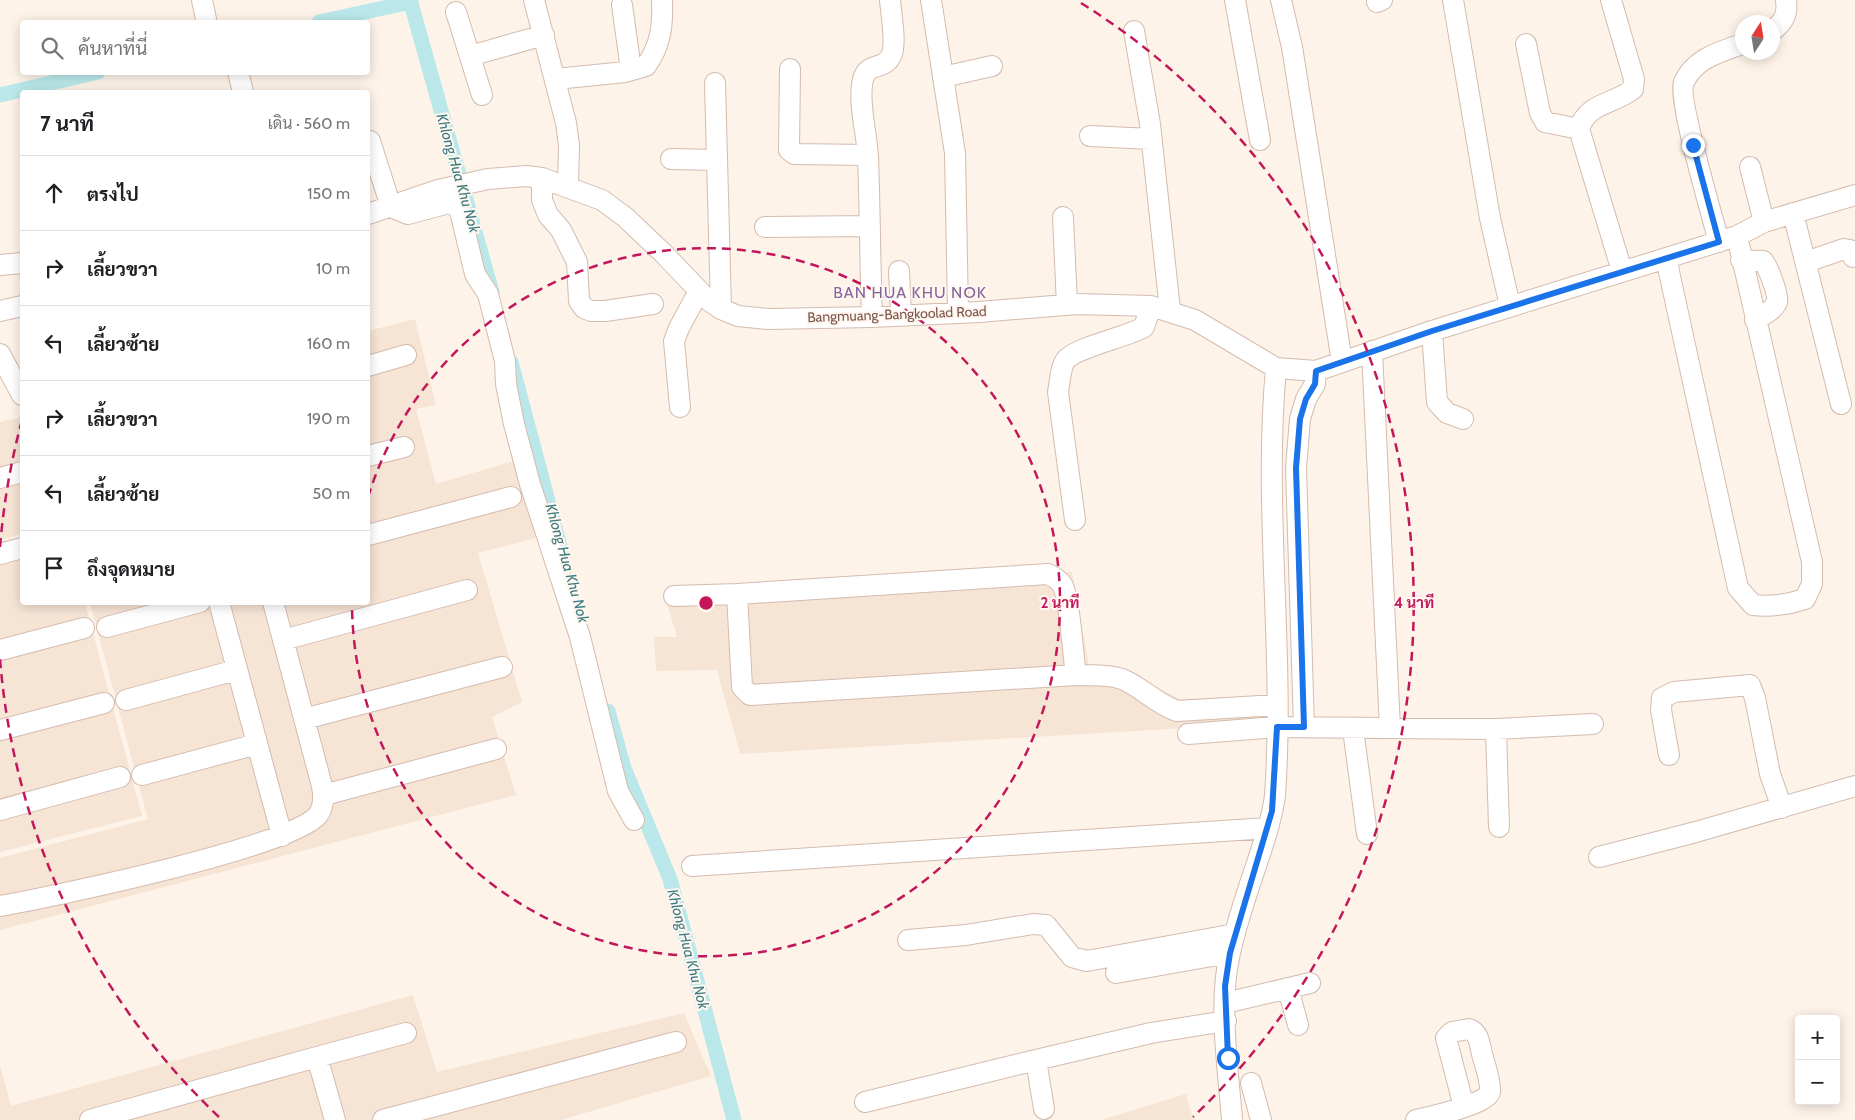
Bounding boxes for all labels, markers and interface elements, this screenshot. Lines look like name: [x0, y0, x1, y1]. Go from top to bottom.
north arrow: [1735, 15, 1780, 60]
search box: [20, 20, 370, 75]
icon: search: [38, 34, 66, 62]
text: ค้นหาที่นี่: [78, 37, 147, 60]
text: 7 นาที: [40, 111, 94, 136]
water label: Khlong Hua Khu Nok: [432, 111, 484, 235]
text: เดิน · 560 m: [268, 114, 350, 133]
route end: [1682, 134, 1705, 157]
icon: ahead: [40, 179, 68, 207]
text: ตรงไป: [87, 183, 139, 206]
text: 150 m: [307, 184, 350, 203]
icon: right: [40, 254, 68, 282]
text: เลี้ยวขวา: [87, 258, 158, 281]
text: 10 m: [316, 259, 350, 278]
district label: BAN HUA KHU NOK: [833, 283, 987, 302]
street label: Bangmuang-Bangkoolad Road: [807, 302, 987, 326]
icon: left: [40, 329, 68, 357]
text: เลี้ยวซ้าย: [87, 333, 159, 356]
text: 160 m: [307, 334, 350, 353]
icon: right: [40, 404, 68, 432]
text: เลี้ยวขวา: [87, 408, 158, 431]
text: 190 m: [307, 409, 350, 428]
icon: left: [40, 479, 68, 507]
text: เลี้ยวซ้าย: [87, 483, 159, 506]
text: 50 m: [313, 484, 350, 503]
water label: Khlong Hua Khu Nok: [541, 501, 593, 625]
icon: arrive: [40, 554, 68, 582]
text: ถึงจุดหมาย: [87, 558, 175, 581]
text: 2 นาที: [1041, 593, 1080, 612]
text: 4 นาที: [1394, 593, 1434, 612]
centre of rings: [697, 594, 715, 612]
water label: Khlong Hua Khu Nok: [663, 887, 713, 1011]
map controls: [1795, 1015, 1840, 1105]
button: +: [1795, 1015, 1840, 1060]
route start: [1217, 1047, 1240, 1070]
button: −: [1795, 1060, 1840, 1105]

